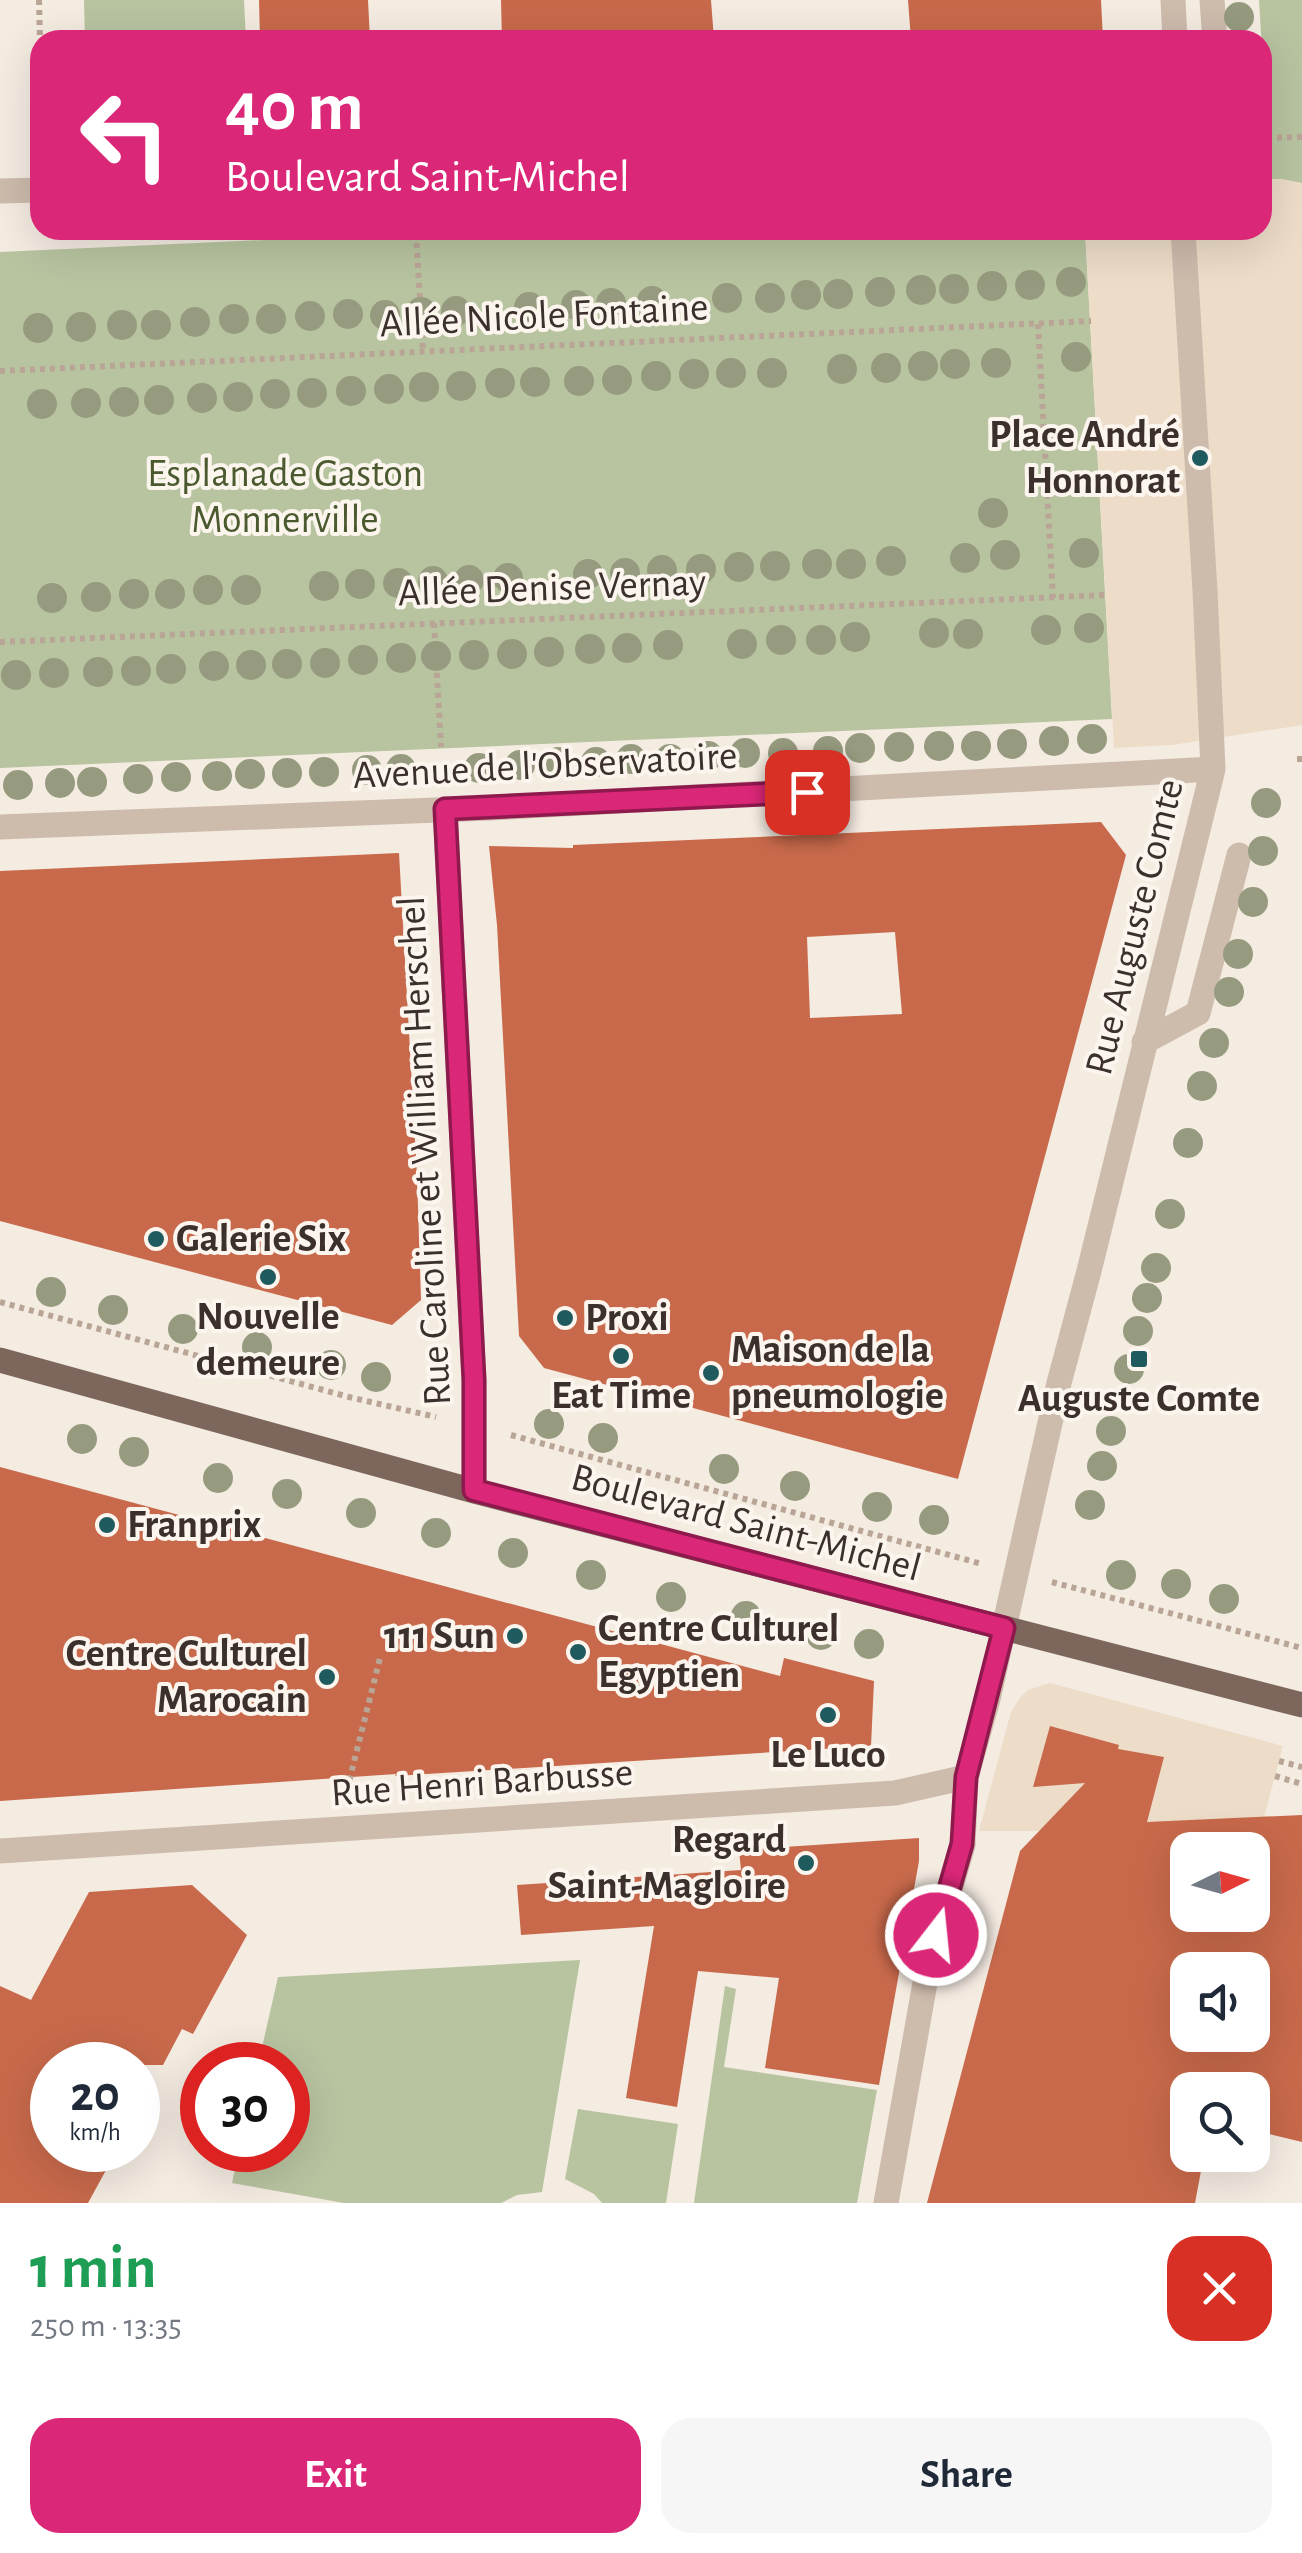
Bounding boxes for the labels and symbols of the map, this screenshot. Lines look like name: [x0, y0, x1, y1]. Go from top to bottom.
street label: Allée Nicole Fontaine: [379, 287, 709, 345]
place label: Place André Honnorat: [989, 415, 1180, 501]
marker: Place André Honnorat: [1189, 447, 1211, 469]
park label: Esplanade Gaston Monnerville: [147, 454, 423, 540]
street label: Allée Denise Vernay: [397, 563, 707, 613]
street label: Avenue de l'Observatoire: [352, 736, 738, 796]
pin: [765, 750, 850, 835]
street label: Rue Auguste Comte: [1079, 775, 1191, 1079]
street label: Rue Caroline et William Herschel: [392, 895, 458, 1407]
place label: Galerie Six: [176, 1219, 347, 1259]
marker: Galerie Six: [145, 1228, 167, 1250]
marker: Nouvelle demeure: [257, 1266, 279, 1288]
place label: Nouvelle demeure: [196, 1297, 340, 1383]
place label: Proxi: [585, 1298, 669, 1338]
marker: Proxi: [554, 1307, 576, 1329]
place label: Maison de la pneumologie: [731, 1330, 944, 1416]
marker: Eat Time: [610, 1345, 632, 1367]
marker: Auguste Comte: [1128, 1348, 1150, 1370]
marker: Maison de la pneumologie: [700, 1362, 722, 1384]
place label: Eat Time: [551, 1376, 691, 1416]
place label: Auguste Comte: [1018, 1379, 1260, 1419]
street label: Boulevard Saint-Michel: [567, 1457, 925, 1589]
place label: Franprix: [127, 1505, 262, 1545]
marker: Franprix: [96, 1514, 118, 1536]
place label: Centre Culturel Egyptien: [598, 1609, 839, 1695]
place label: 111 Sun: [384, 1616, 495, 1656]
marker: 111 Sun: [504, 1625, 526, 1647]
place label: Centre Culturel Marocain: [66, 1634, 307, 1720]
marker: Centre Culturel Egyptien: [567, 1641, 589, 1663]
marker: Centre Culturel Marocain: [316, 1666, 338, 1688]
marker: Le Luco: [817, 1704, 839, 1726]
place label: Le Luco: [770, 1735, 886, 1775]
street label: Rue Henri Barbusse: [330, 1752, 634, 1814]
place label: Regard Saint-Magloire: [547, 1820, 786, 1906]
north arrow: [1170, 1832, 1270, 1932]
marker: Regard Saint-Magloire: [795, 1852, 817, 1874]
position arrow: [884, 1883, 988, 1987]
speed limit sign: 30: [180, 2042, 310, 2172]

